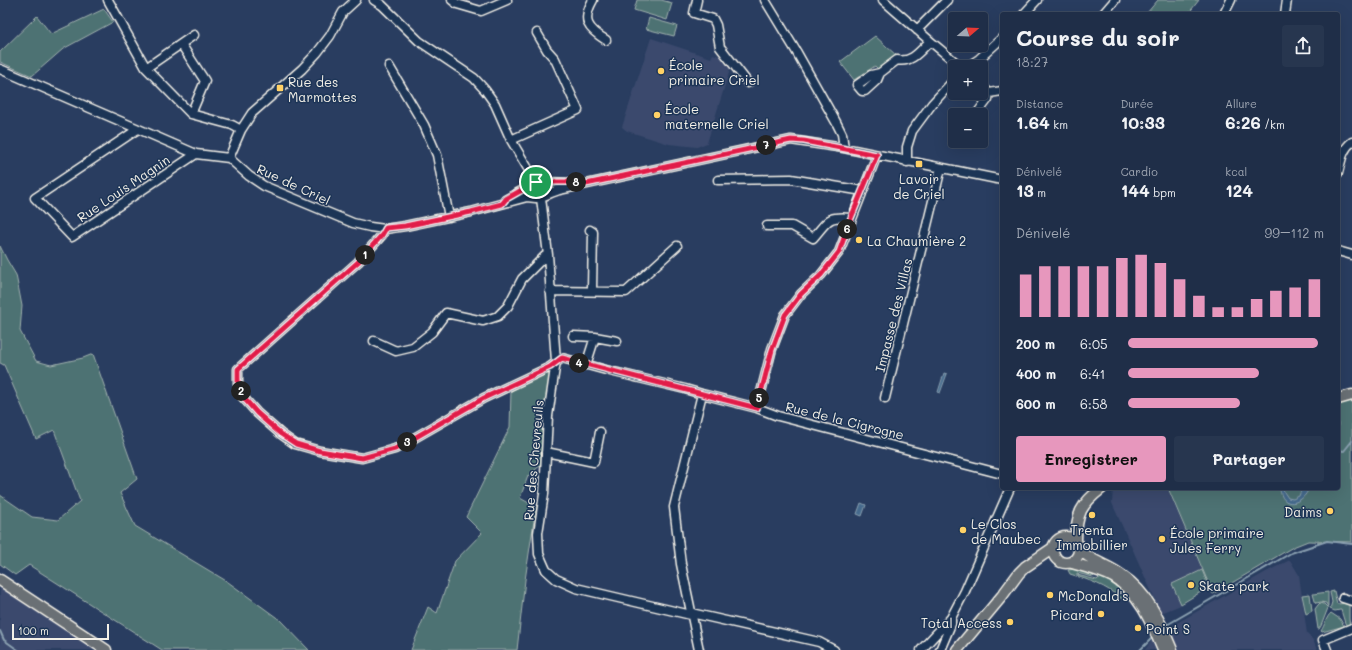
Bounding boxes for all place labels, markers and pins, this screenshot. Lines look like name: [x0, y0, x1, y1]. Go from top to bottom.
place label: École primaire Criel: [669, 56, 760, 88]
marker: École primaire Criel: [656, 66, 666, 76]
place label: Rue des Marmottes: [288, 73, 357, 105]
marker: Rue des Marmottes: [275, 83, 285, 93]
place label: École maternelle Criel: [665, 100, 769, 132]
marker: École maternelle Criel: [652, 110, 662, 120]
pin: 7: [756, 135, 776, 155]
marker: Lavoir de Criel: [914, 159, 924, 169]
pin: [519, 165, 553, 199]
place label: Lavoir de Criel: [893, 170, 945, 202]
pin: 8: [566, 172, 586, 192]
pin: 6: [837, 219, 857, 239]
place label: La Chaumière 2: [867, 232, 966, 249]
marker: La Chaumière 2: [854, 235, 864, 245]
pin: 1: [355, 245, 375, 265]
pin: 4: [569, 353, 589, 373]
pin: 2: [231, 381, 251, 401]
pin: 5: [749, 388, 769, 408]
pin: 3: [397, 432, 417, 452]
place label: Daims: [1284, 503, 1322, 520]
marker: Daims: [1325, 506, 1335, 516]
marker: Trenta Immobillier: [1087, 510, 1097, 520]
place label: Le Clos de Maubec: [971, 515, 1041, 547]
place label: Trenta Immobillier: [1056, 521, 1128, 553]
place label: École primaire Jules Ferry: [1170, 524, 1264, 556]
marker: Le Clos de Maubec: [958, 525, 968, 535]
marker: École primaire Jules Ferry: [1157, 534, 1167, 544]
place label: Skate park: [1199, 577, 1269, 594]
marker: Skate park: [1186, 580, 1196, 590]
place label: McDonald's: [1058, 587, 1129, 604]
marker: McDonald's: [1045, 590, 1055, 600]
place label: Picard: [1051, 606, 1093, 623]
marker: Picard: [1096, 609, 1106, 619]
place label: Total Access: [921, 614, 1002, 631]
marker: Total Access: [1005, 617, 1015, 627]
place label: Point S: [1146, 620, 1190, 637]
marker: Point S: [1133, 623, 1143, 633]

